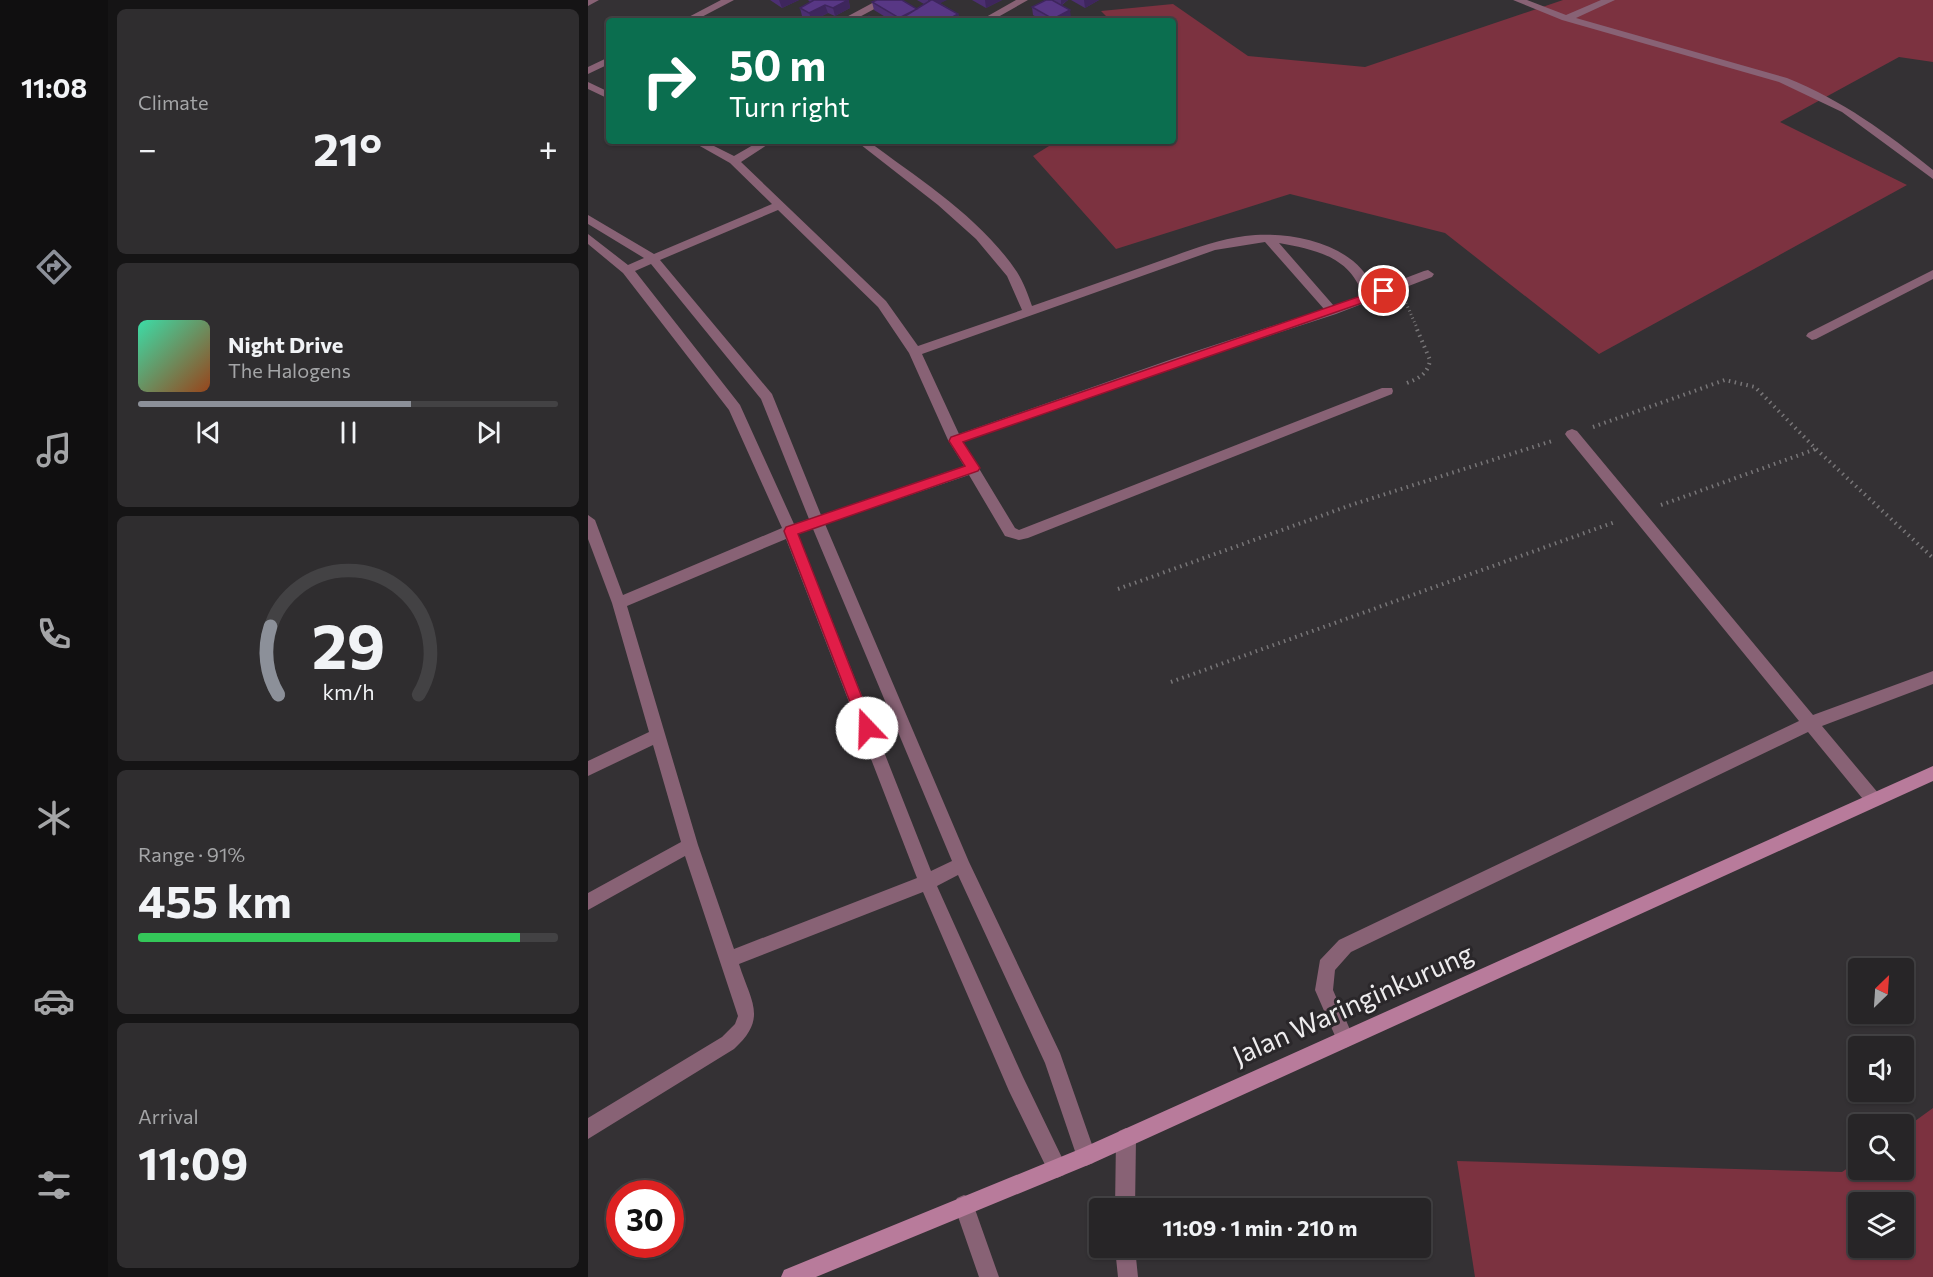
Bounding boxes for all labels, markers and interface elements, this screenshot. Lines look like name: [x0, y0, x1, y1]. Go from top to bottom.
text: 50 m: [729, 38, 826, 90]
icon: right: [630, 42, 708, 120]
text: 11:08: [21, 71, 87, 104]
text: Climate: [138, 90, 208, 114]
text: Turn right: [729, 90, 849, 123]
text: 21°: [313, 120, 382, 175]
text: −: [138, 127, 157, 168]
text: +: [539, 127, 558, 168]
icon: directions: [33, 246, 75, 288]
pin: [1358, 265, 1409, 316]
icon: arrive: [1367, 274, 1400, 307]
text: Night Drive: [228, 331, 343, 358]
text: The Halogens: [228, 358, 351, 382]
icon: previous: [192, 416, 225, 449]
icon: pause: [332, 416, 365, 449]
icon: next: [472, 416, 505, 449]
icon: music: [33, 429, 75, 471]
text: 29: [311, 607, 385, 683]
icon: phone: [33, 613, 75, 655]
text: km/h: [322, 679, 374, 705]
position arrow: [835, 696, 899, 760]
icon: climate: [33, 797, 75, 839]
text: Range · 91%: [138, 842, 245, 866]
text: 455 km: [138, 872, 292, 927]
street label: Jalan Waringinkurung: [1227, 936, 1478, 1072]
north arrow: [1848, 958, 1914, 1024]
map controls: [1848, 958, 1914, 1258]
icon: car: [33, 980, 75, 1022]
button: sound: [1848, 1036, 1914, 1102]
text: Arrival: [138, 1104, 199, 1128]
button: search: [1848, 1114, 1914, 1180]
text: 11:09: [138, 1134, 248, 1189]
icon: filters: [33, 1164, 75, 1206]
speed limit sign: 30: [606, 1180, 684, 1258]
button: layers: [1848, 1192, 1914, 1258]
text: 11:09 · 1 min · 210 m: [1162, 1214, 1358, 1241]

